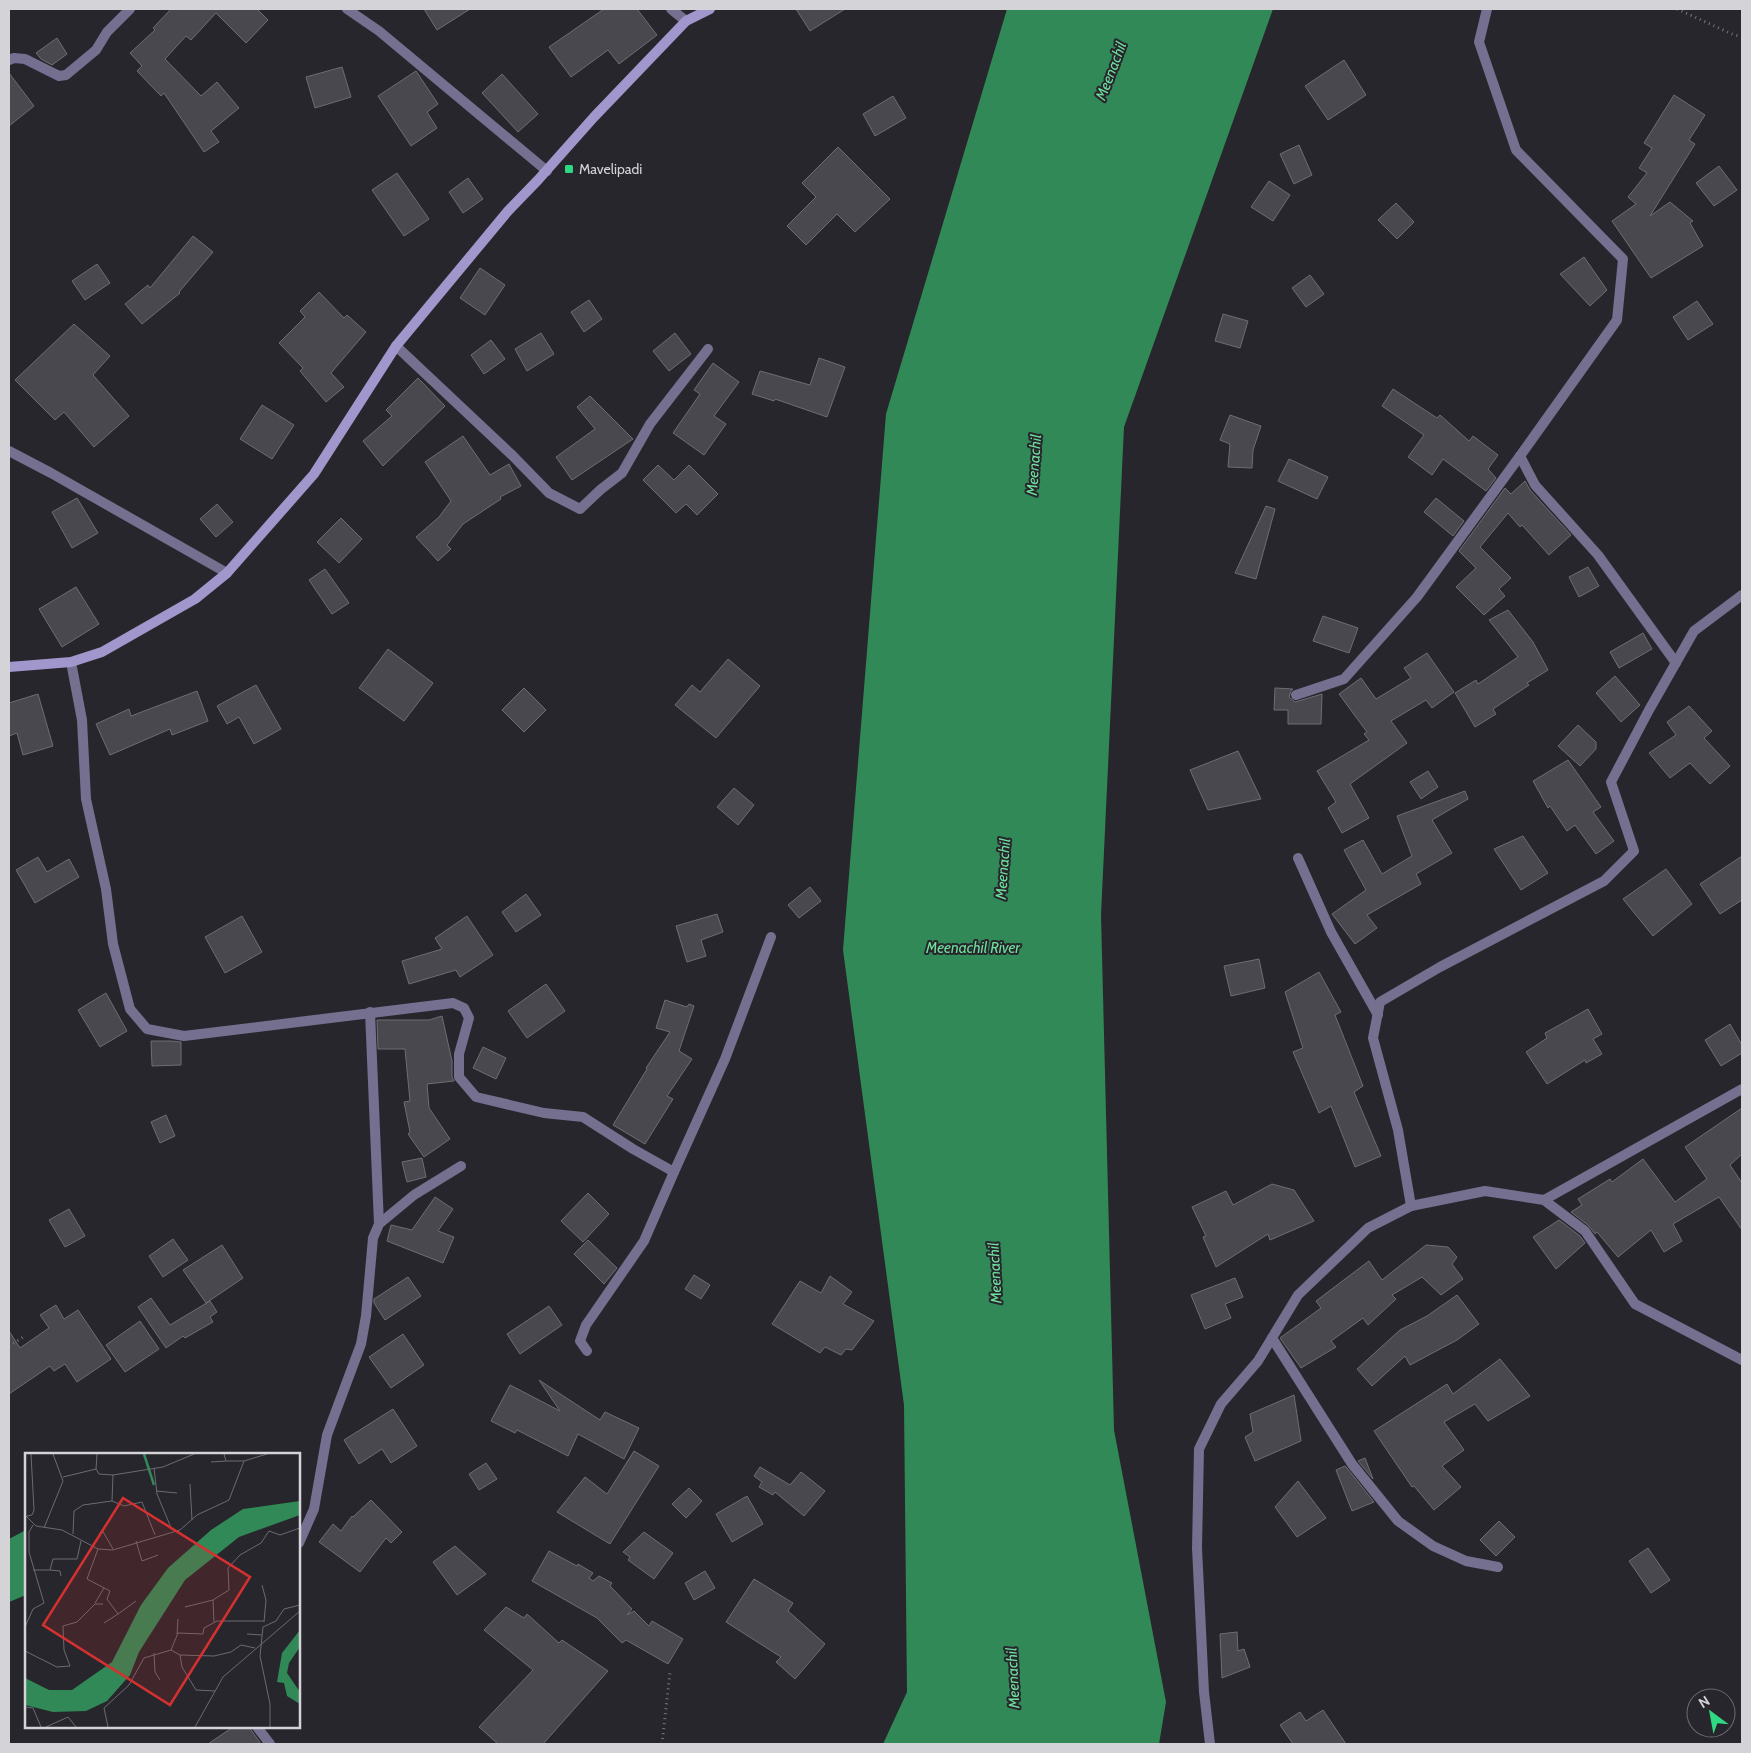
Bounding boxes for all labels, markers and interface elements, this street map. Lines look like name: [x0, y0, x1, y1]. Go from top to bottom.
water label: Meenachil: [1091, 39, 1131, 104]
place label: Mavelipadi: [579, 160, 642, 178]
marker: Mavelipadi: [563, 163, 575, 175]
water label: Meenachil: [1023, 433, 1045, 497]
water label: Meenachil: [992, 837, 1014, 901]
water label: Meenachil River: [925, 939, 1021, 957]
water label: Meenachil: [984, 1241, 1006, 1305]
inset map: [25, 1453, 300, 1728]
water label: Meenachil: [1002, 1646, 1024, 1710]
north arrow: [1686, 1688, 1736, 1738]
text: N: [1695, 1692, 1713, 1712]

